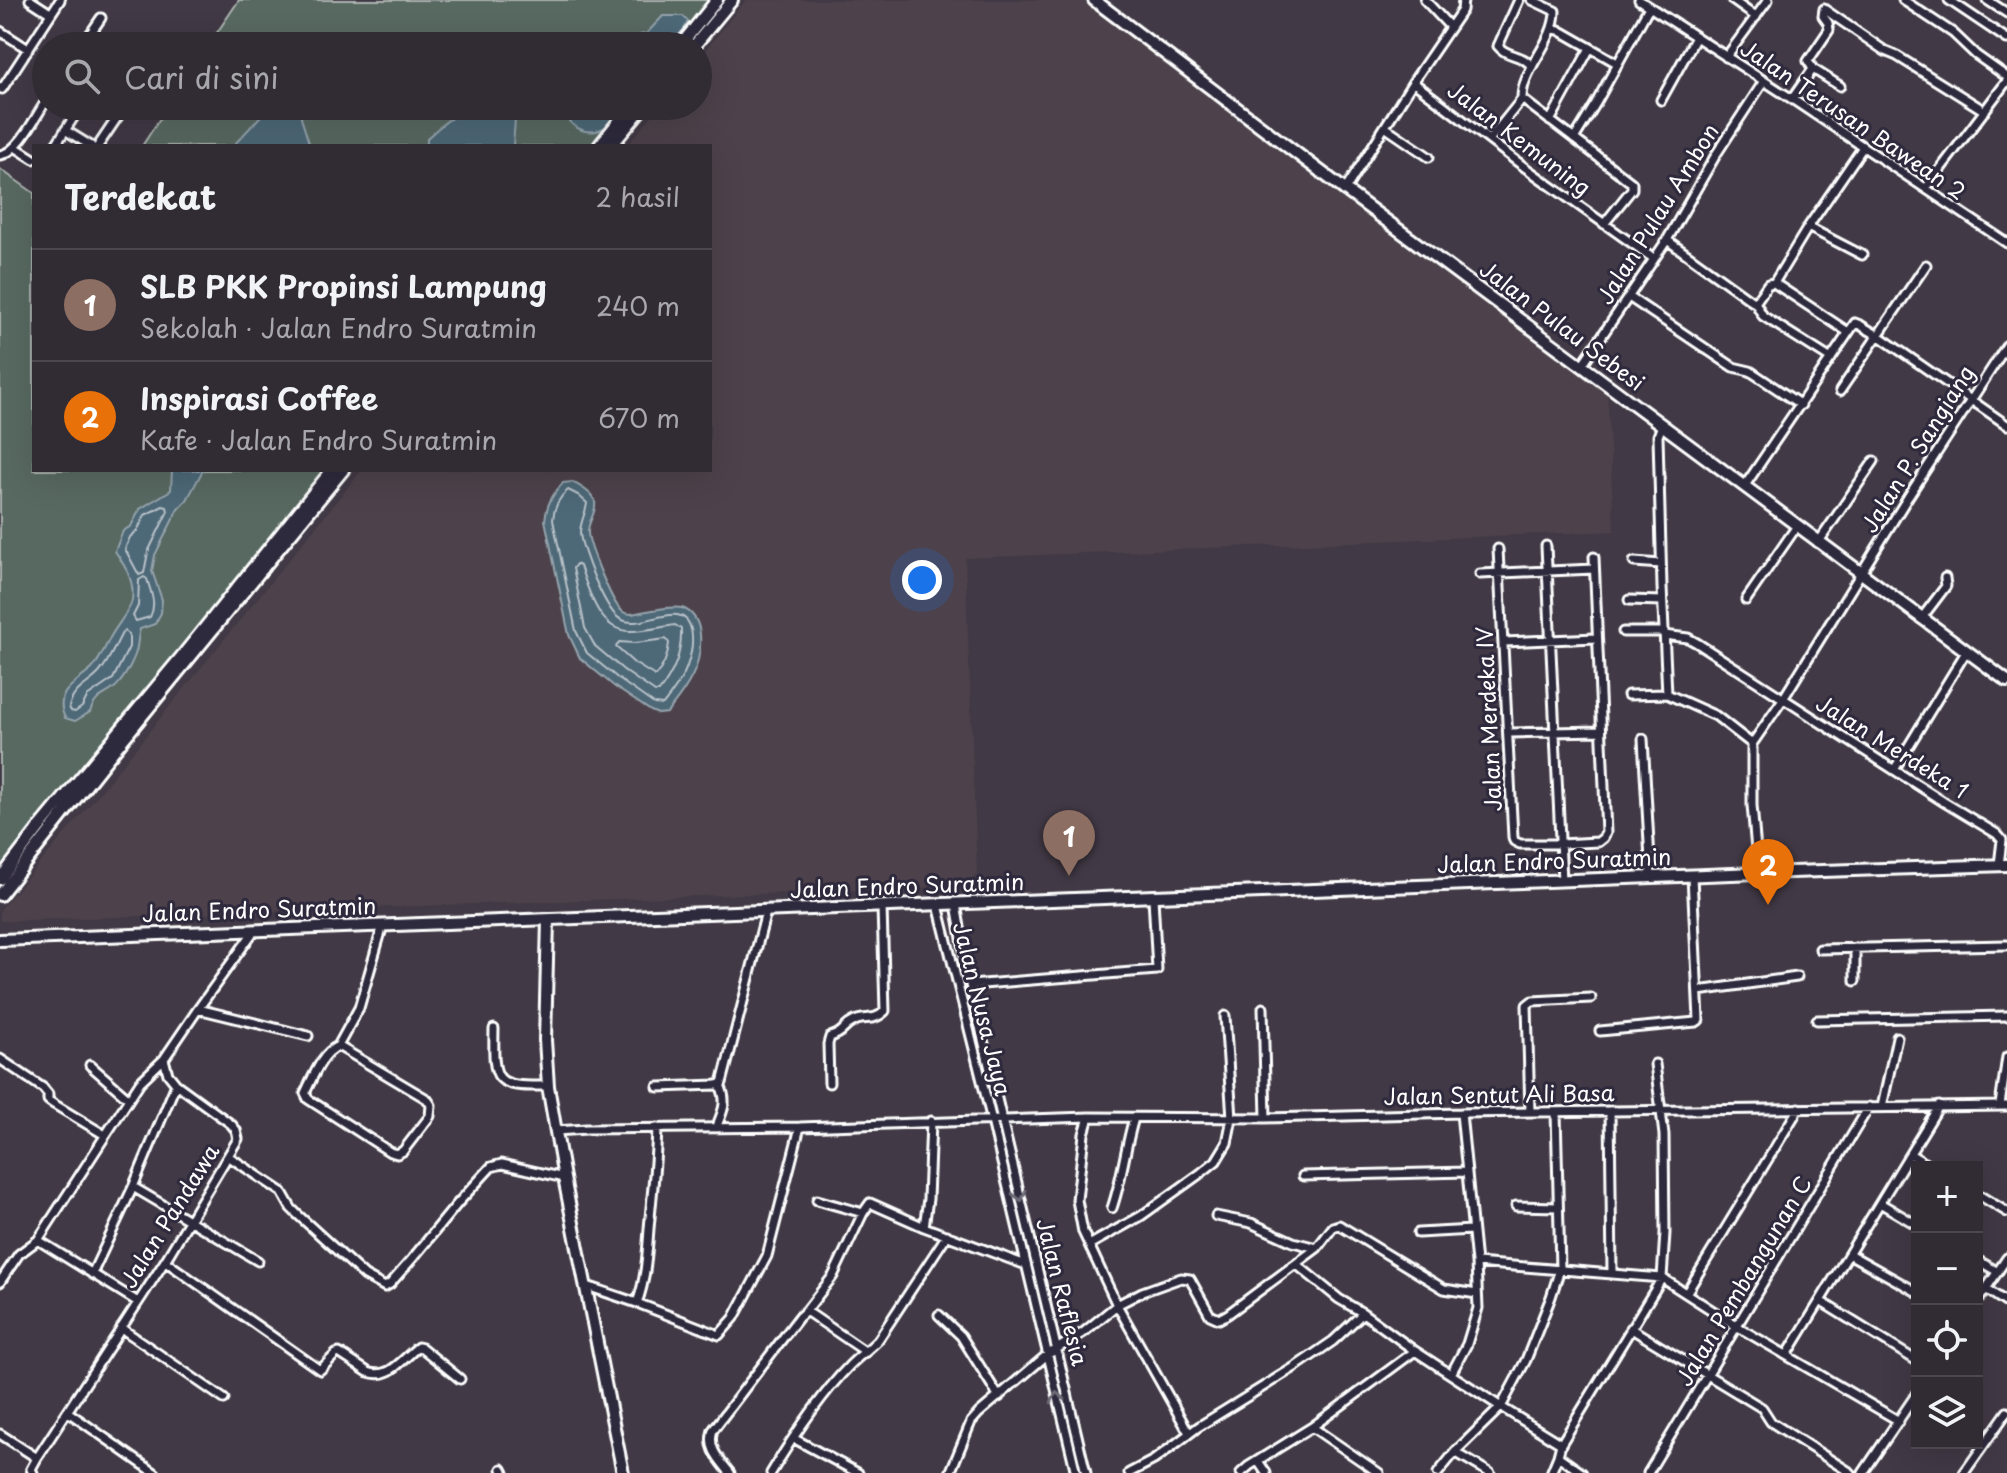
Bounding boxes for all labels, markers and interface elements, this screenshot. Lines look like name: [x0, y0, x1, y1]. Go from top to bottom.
street label: Jalan Terusan Bawean 2: [1735, 31, 1973, 207]
search box: [32, 32, 712, 120]
icon: search: [60, 54, 104, 98]
text: Cari di sini: [124, 54, 279, 99]
street label: Jalan Kemuning: [1441, 73, 1599, 203]
street label: Jalan Pulau Ambon: [1588, 116, 1726, 310]
text: Terdekat: [64, 170, 216, 222]
text: 2 hasil: [595, 177, 680, 216]
street label: Jalan Pulau Sebesi: [1473, 252, 1652, 398]
text: SLB PKK Propinsi Lampung: [140, 263, 547, 308]
text: 1: [84, 286, 96, 325]
text: 240 m: [596, 286, 680, 325]
text: Sekolah · Jalan Endro Suratmin: [140, 308, 537, 347]
street label: Jalan P. Sangiang: [1852, 358, 1981, 538]
text: Inspirasi Coffee: [140, 375, 378, 420]
text: 2: [81, 398, 99, 437]
text: 670 m: [598, 398, 680, 437]
text: Kafe · Jalan Endro Suratmin: [140, 420, 497, 459]
your location: [902, 560, 942, 600]
street label: Jalan Merdeka IV: [1466, 626, 1509, 812]
street label: Jalan Merdeka 1: [1810, 686, 1975, 806]
pin: 1: [1043, 810, 1095, 876]
street label: Jalan Endro Suratmin: [1436, 839, 1672, 880]
pin: 2: [1742, 839, 1794, 905]
street label: Jalan Endro Suratmin: [789, 864, 1025, 905]
street label: Jalan Endro Suratmin: [141, 888, 377, 929]
street label: Jalan Nusa Jaya: [946, 918, 1021, 1099]
street label: Jalan Sentut Ali Basa: [1383, 1075, 1615, 1112]
street label: Jalan Pandawa: [111, 1137, 226, 1294]
map controls: [1911, 1161, 1983, 1449]
button: +: [1911, 1161, 1983, 1233]
street label: Jalan Pembangunan C: [1667, 1169, 1819, 1392]
one-way arrow: [1011, 1188, 1028, 1202]
street label: Jalan Raflesia: [1029, 1214, 1098, 1370]
button: −: [1911, 1233, 1983, 1305]
button: locate: [1911, 1305, 1983, 1377]
button: layers: [1911, 1377, 1983, 1449]
one-way arrow: [1049, 1391, 1066, 1405]

